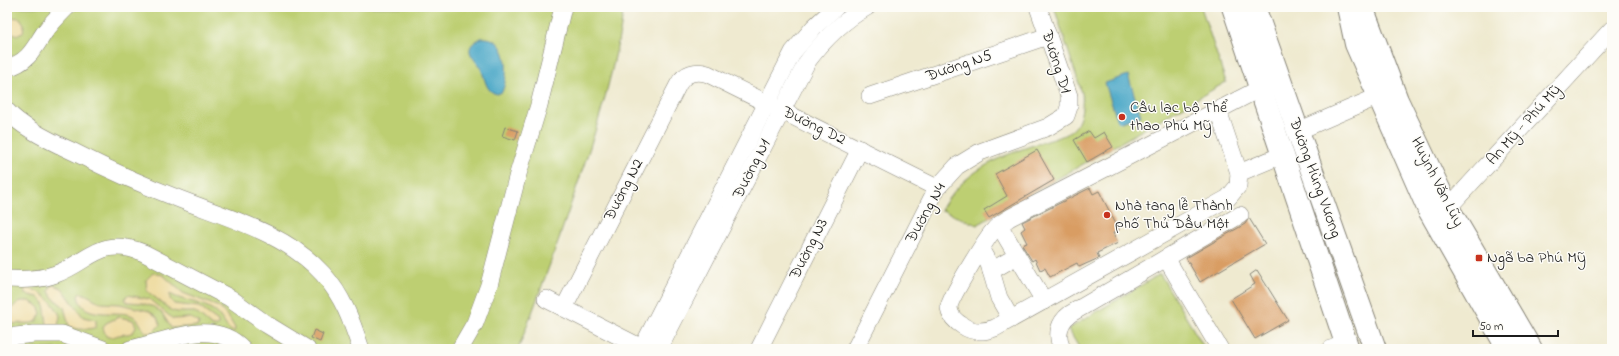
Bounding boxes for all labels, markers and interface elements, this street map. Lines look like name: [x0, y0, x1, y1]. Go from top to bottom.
street label: Đường D1: [1034, 26, 1077, 97]
street label: Đường N5: [922, 44, 995, 89]
street label: An Mỹ - Phú Mỹ: [1481, 79, 1567, 171]
place label: Câu lạc bộ Thể thao Phú Mỹ: [1130, 96, 1228, 138]
street label: Đường D2: [777, 100, 850, 152]
marker: Câu lạc bộ Thể thao Phú Mỹ: [1117, 112, 1127, 122]
street label: Đường Hùng Vương: [1282, 114, 1348, 241]
street label: Huỳnh Văn Lũy: [1404, 133, 1470, 231]
street label: Đường N1: [726, 135, 777, 204]
street label: Đường N2: [598, 155, 650, 226]
street label: Đường N4: [899, 178, 953, 248]
place label: Nhà tang lễ Thành phố Thủ Dầu Một: [1115, 194, 1233, 236]
marker: Nhà tang lễ Thành phố Thủ Dầu Một: [1102, 210, 1112, 220]
street label: Đường N3: [783, 214, 835, 285]
place label: Ngã ba Phú Mỹ: [1487, 246, 1586, 270]
marker: Ngã ba Phú Mỹ: [1474, 253, 1484, 263]
scale bar: [1473, 312, 1558, 338]
text: 50 m: [1479, 318, 1503, 336]

